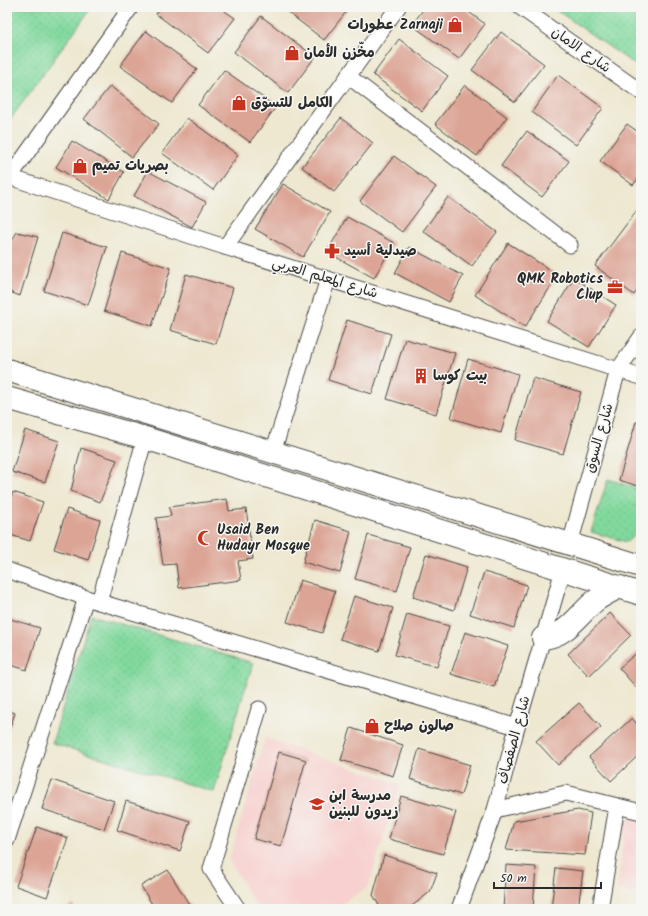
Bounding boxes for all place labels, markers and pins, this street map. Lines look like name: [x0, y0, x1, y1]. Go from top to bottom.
place label: عطورات Zarnaji: [348, 14, 443, 36]
shop icon: عطورات Zarnaji: [446, 16, 464, 34]
place label: مخّزن الأمان: [304, 41, 375, 64]
shop icon: مخّزن الأمان: [283, 44, 301, 62]
place label: الكامل للتسوّق: [251, 92, 333, 114]
shop icon: الكامل للتسوّق: [230, 94, 248, 112]
place label: بصريات تميم: [92, 155, 169, 177]
shop icon: بصريات تميم: [71, 157, 89, 175]
place label: صيدلية أسيد: [344, 240, 417, 262]
pharmacy icon: صيدلية أسيد: [323, 242, 341, 260]
place label: QMK Robotics Clup: [517, 268, 603, 306]
office icon: QMK Robotics Clup: [606, 278, 624, 296]
place label: بيت كوسا: [433, 365, 487, 387]
building icon: بيت كوسا: [412, 367, 430, 385]
place label: Usaid Ben Hudayr Mosque: [217, 519, 310, 557]
mosque icon: Usaid Ben Hudayr Mosque: [196, 529, 214, 547]
place label: صالون صلاح: [384, 715, 454, 737]
shop icon: صالون صلاح: [363, 717, 381, 735]
place label: مدرسة ابن زيدون للبنين: [329, 785, 399, 823]
school or university icon: مدرسة ابن زيدون للبنين: [308, 795, 326, 813]

